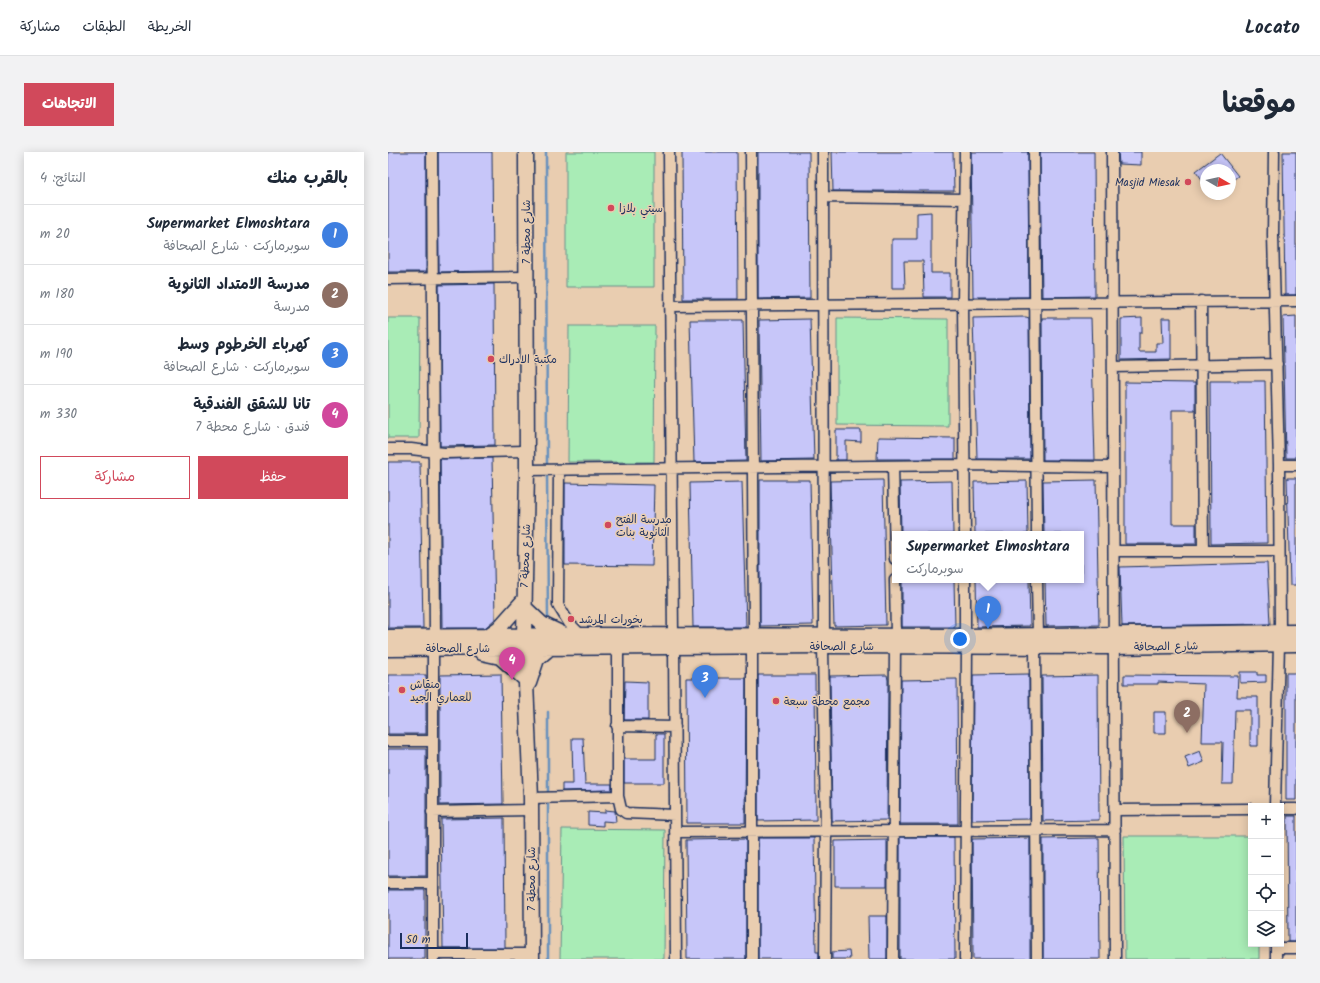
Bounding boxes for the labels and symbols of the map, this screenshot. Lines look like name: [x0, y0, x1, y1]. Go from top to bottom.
north arrow: [1200, 164, 1236, 200]
place label: Masjid Miesak: [1115, 174, 1181, 192]
marker: Masjid Miesak: [1183, 177, 1193, 187]
street label: شارع محطة 7: [518, 200, 536, 264]
place label: سيتي بلازا: [619, 200, 663, 219]
marker: سيتي بلازا: [606, 203, 616, 213]
place label: مكتبة الادراك: [499, 351, 557, 369]
marker: مكتبة الادراك: [486, 354, 496, 364]
place label: مدرسة الفتح الثانوية بنات: [616, 511, 672, 542]
marker: مدرسة الفتح الثانوية بنات: [603, 520, 613, 530]
street label: شارع محطة 7: [516, 524, 536, 588]
pin: 1: [975, 596, 1001, 629]
place label: بخورات المرشد: [579, 611, 643, 629]
marker: بخورات المرشد: [566, 614, 576, 624]
your location: [950, 629, 970, 649]
street label: شارع الصحافة: [1134, 637, 1198, 657]
street label: شارع الصحافة: [810, 638, 874, 656]
street label: شارع الصحافة: [426, 640, 490, 658]
pin: 4: [499, 647, 525, 680]
pin: 3: [692, 665, 718, 698]
place label: منقاش للعماري الجيد: [410, 676, 472, 707]
marker: منقاش للعماري الجيد: [397, 685, 407, 695]
place label: مجمع محطة سبعة: [784, 693, 870, 711]
marker: مجمع محطة سبعة: [771, 696, 781, 706]
pin: 2: [1174, 700, 1200, 733]
street label: شارع محطة 7: [523, 847, 541, 911]
scale bar: [400, 931, 468, 950]

